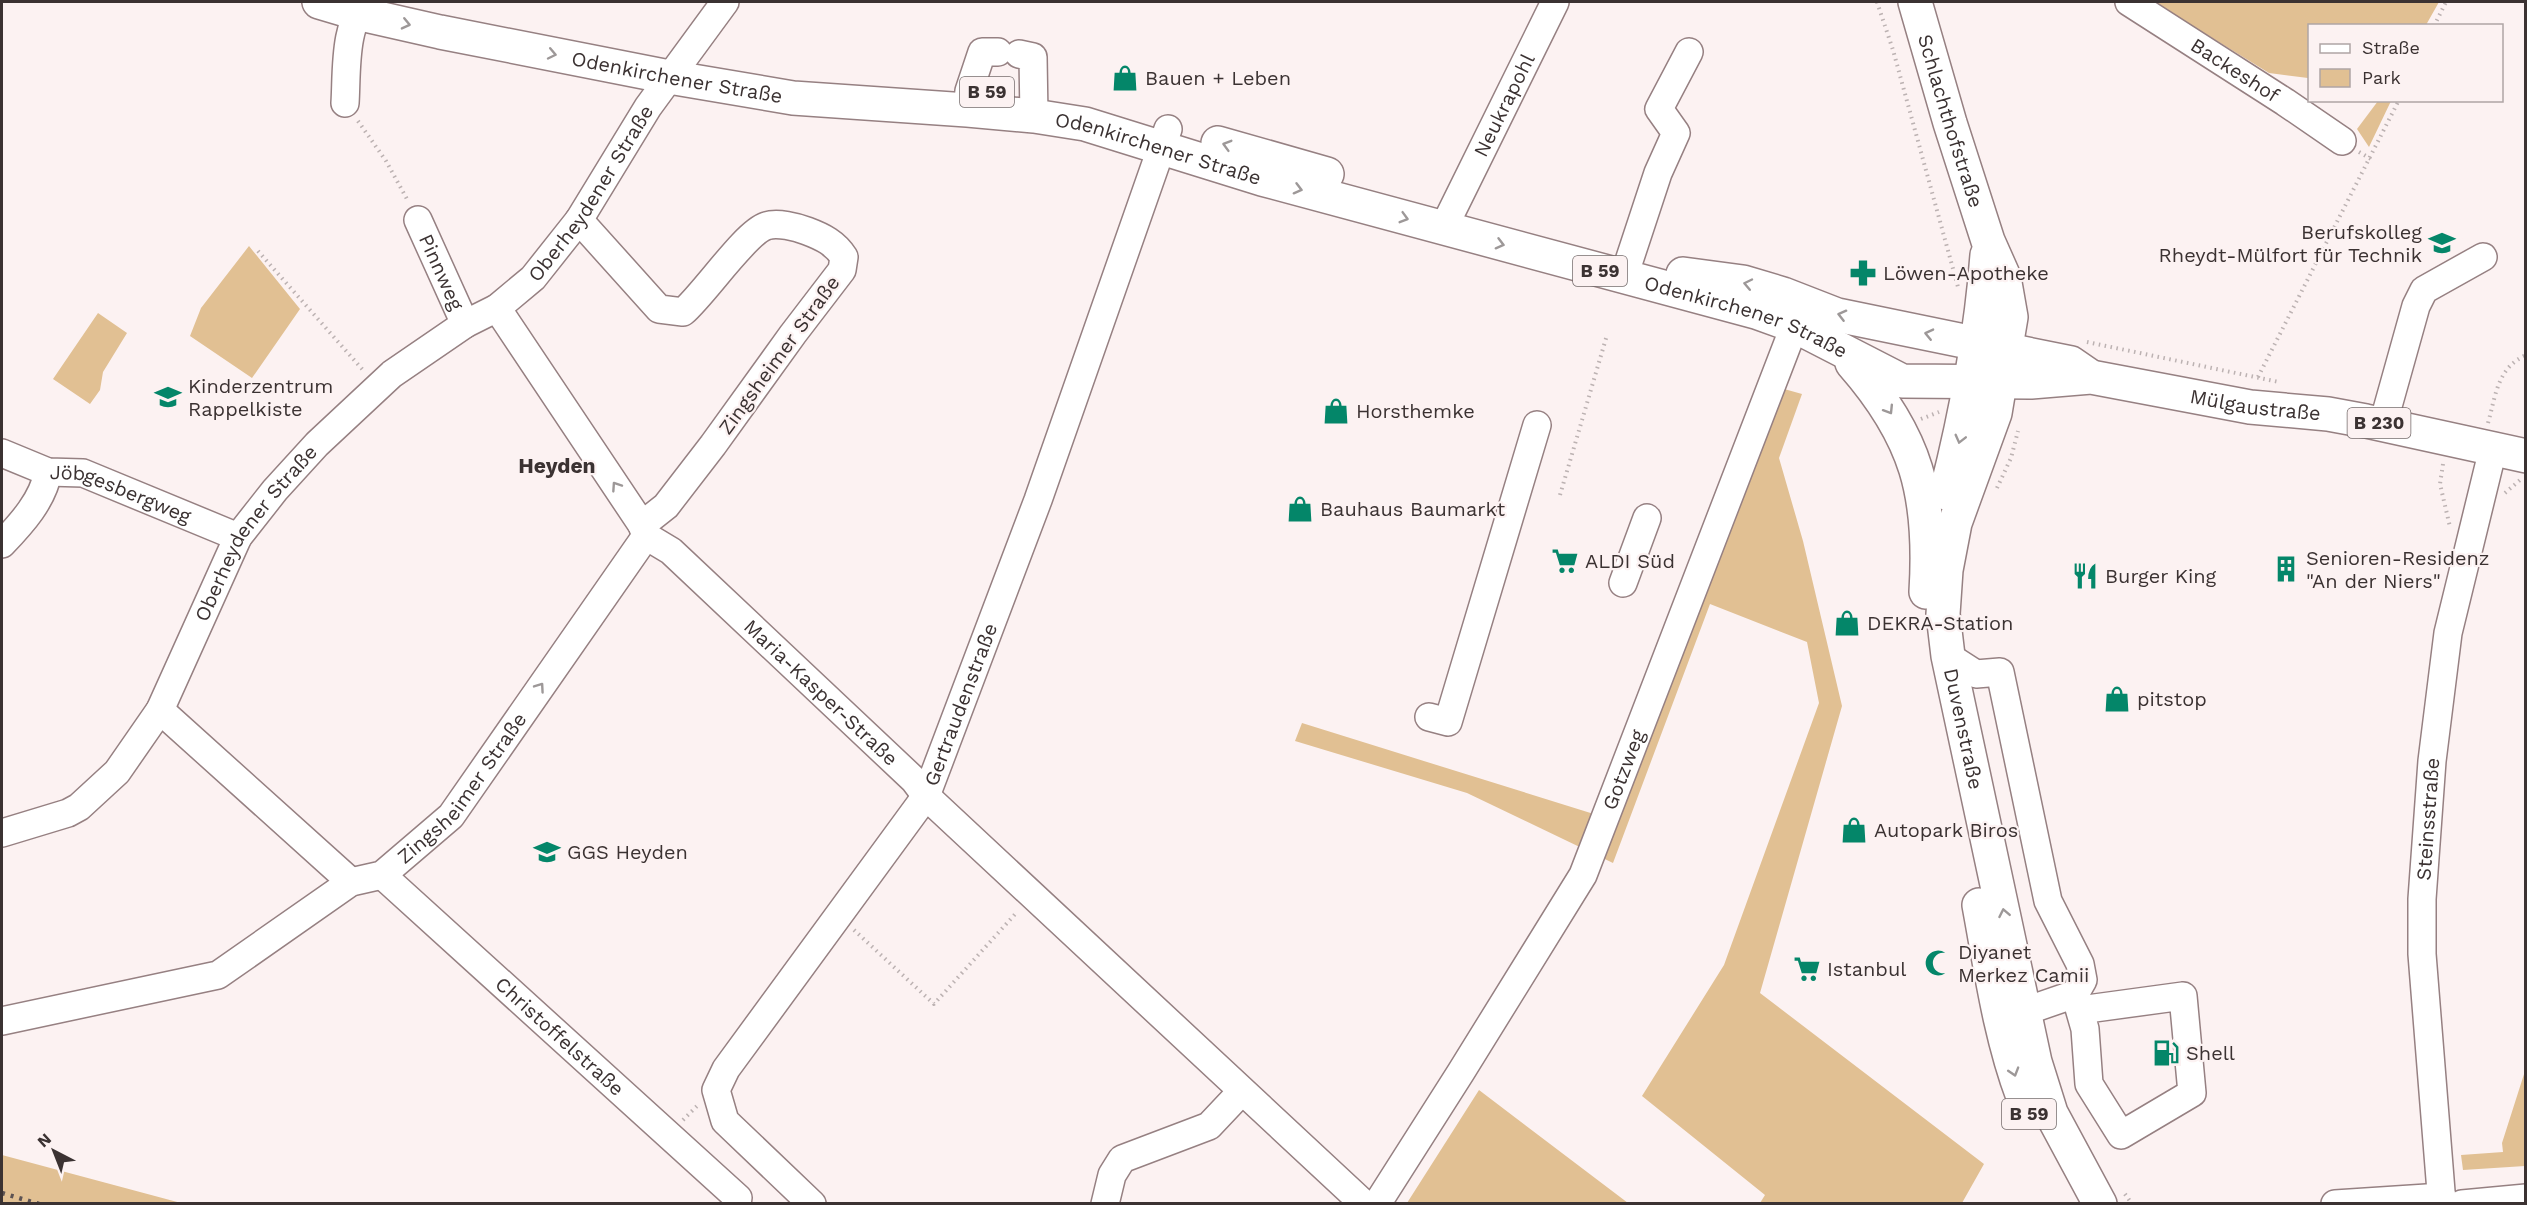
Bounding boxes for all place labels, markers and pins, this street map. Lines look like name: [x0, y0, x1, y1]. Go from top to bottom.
shop icon: Bauen + Leben: [1110, 63, 1140, 93]
place label: Bauen + Leben: [1145, 66, 1291, 90]
place label: Berufskolleg Rheydt-Mülfort für Technik: [2159, 220, 2422, 267]
school or university icon: Berufskolleg Rheydt-Mülfort für Technik: [2427, 228, 2457, 258]
pharmacy icon: Löwen-Apotheke: [1848, 258, 1878, 288]
place label: Löwen-Apotheke: [1883, 261, 2049, 285]
place label: Kinderzentrum Rappelkiste: [188, 374, 333, 421]
school or university icon: Kinderzentrum Rappelkiste: [153, 382, 183, 412]
shop icon: Horsthemke: [1321, 396, 1351, 426]
place label: Horsthemke: [1356, 399, 1475, 423]
shop icon: Bauhaus Baumarkt: [1285, 494, 1315, 524]
place label: Bauhaus Baumarkt: [1320, 497, 1506, 521]
supermarket icon: ALDI Süd: [1550, 546, 1580, 576]
place label: Senioren-Residenz "An der Niers": [2306, 546, 2490, 593]
place label: ALDI Süd: [1585, 549, 1675, 573]
building icon: Senioren-Residenz "An der Niers": [2271, 554, 2301, 584]
restaurant icon: Burger King: [2070, 561, 2100, 591]
place label: Burger King: [2105, 564, 2217, 588]
shop icon: DEKRA-Station: [1832, 608, 1862, 638]
place label: DEKRA-Station: [1867, 611, 2013, 635]
shop icon: pitstop: [2102, 684, 2132, 714]
place label: pitstop: [2137, 687, 2207, 711]
shop icon: Autopark Biros: [1839, 815, 1869, 845]
place label: Autopark Biros: [1874, 818, 2018, 842]
school or university icon: GGS Heyden: [532, 837, 562, 867]
place label: GGS Heyden: [567, 840, 688, 864]
place label: Diyanet Merkez Camii: [1958, 940, 2089, 987]
mosque icon: Diyanet Merkez Camii: [1923, 948, 1953, 978]
supermarket icon: Istanbul: [1792, 954, 1822, 984]
place label: Istanbul: [1827, 957, 1906, 981]
fuel station icon: Shell: [2151, 1038, 2181, 1068]
place label: Shell: [2186, 1041, 2235, 1065]

